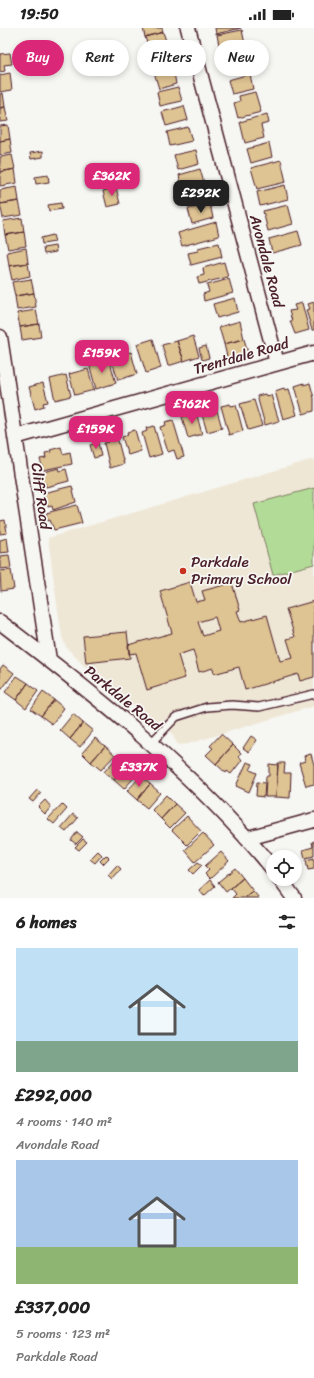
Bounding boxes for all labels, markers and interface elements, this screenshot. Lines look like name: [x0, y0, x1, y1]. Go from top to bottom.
text: 19:50: [20, 1, 59, 27]
chip: Buy: [12, 40, 64, 76]
chip: Rent: [72, 40, 129, 76]
chip: Filters: [137, 40, 206, 76]
chip: New: [214, 40, 269, 76]
pin: £362K: [84, 163, 140, 197]
text: £362K: [94, 164, 130, 187]
pin: £292K: [173, 180, 229, 214]
text: £292K: [182, 181, 220, 204]
street label: Avondale Road: [242, 211, 292, 312]
street label: Trentdale Road: [190, 330, 293, 382]
pin: £159K: [74, 340, 130, 374]
text: £159K: [84, 341, 120, 364]
pin: £162K: [164, 391, 220, 425]
text: £162K: [174, 392, 210, 415]
pin: £159K: [68, 416, 124, 450]
text: £159K: [78, 417, 114, 440]
street label: Cliff Road: [23, 461, 59, 532]
place label: Parkdale Primary School: [191, 549, 292, 592]
marker: Parkdale Primary School: [178, 566, 188, 576]
street label: Parkdale Road: [78, 658, 168, 738]
pin: £337K: [111, 754, 167, 788]
text: £337K: [121, 755, 157, 778]
map controls: [266, 850, 302, 886]
button: locate: [266, 850, 302, 886]
text: 6 homes: [16, 907, 76, 937]
icon: filters: [276, 911, 298, 933]
icon: home: [121, 974, 193, 1046]
text: £292,000: [16, 1080, 92, 1110]
text: 4 rooms · 140 m²: [16, 1110, 112, 1133]
text: Avondale Road: [16, 1133, 99, 1156]
icon: home: [121, 1186, 193, 1258]
text: £337,000: [16, 1292, 90, 1322]
text: 5 rooms · 123 m²: [16, 1322, 110, 1345]
text: Parkdale Road: [16, 1345, 97, 1368]

